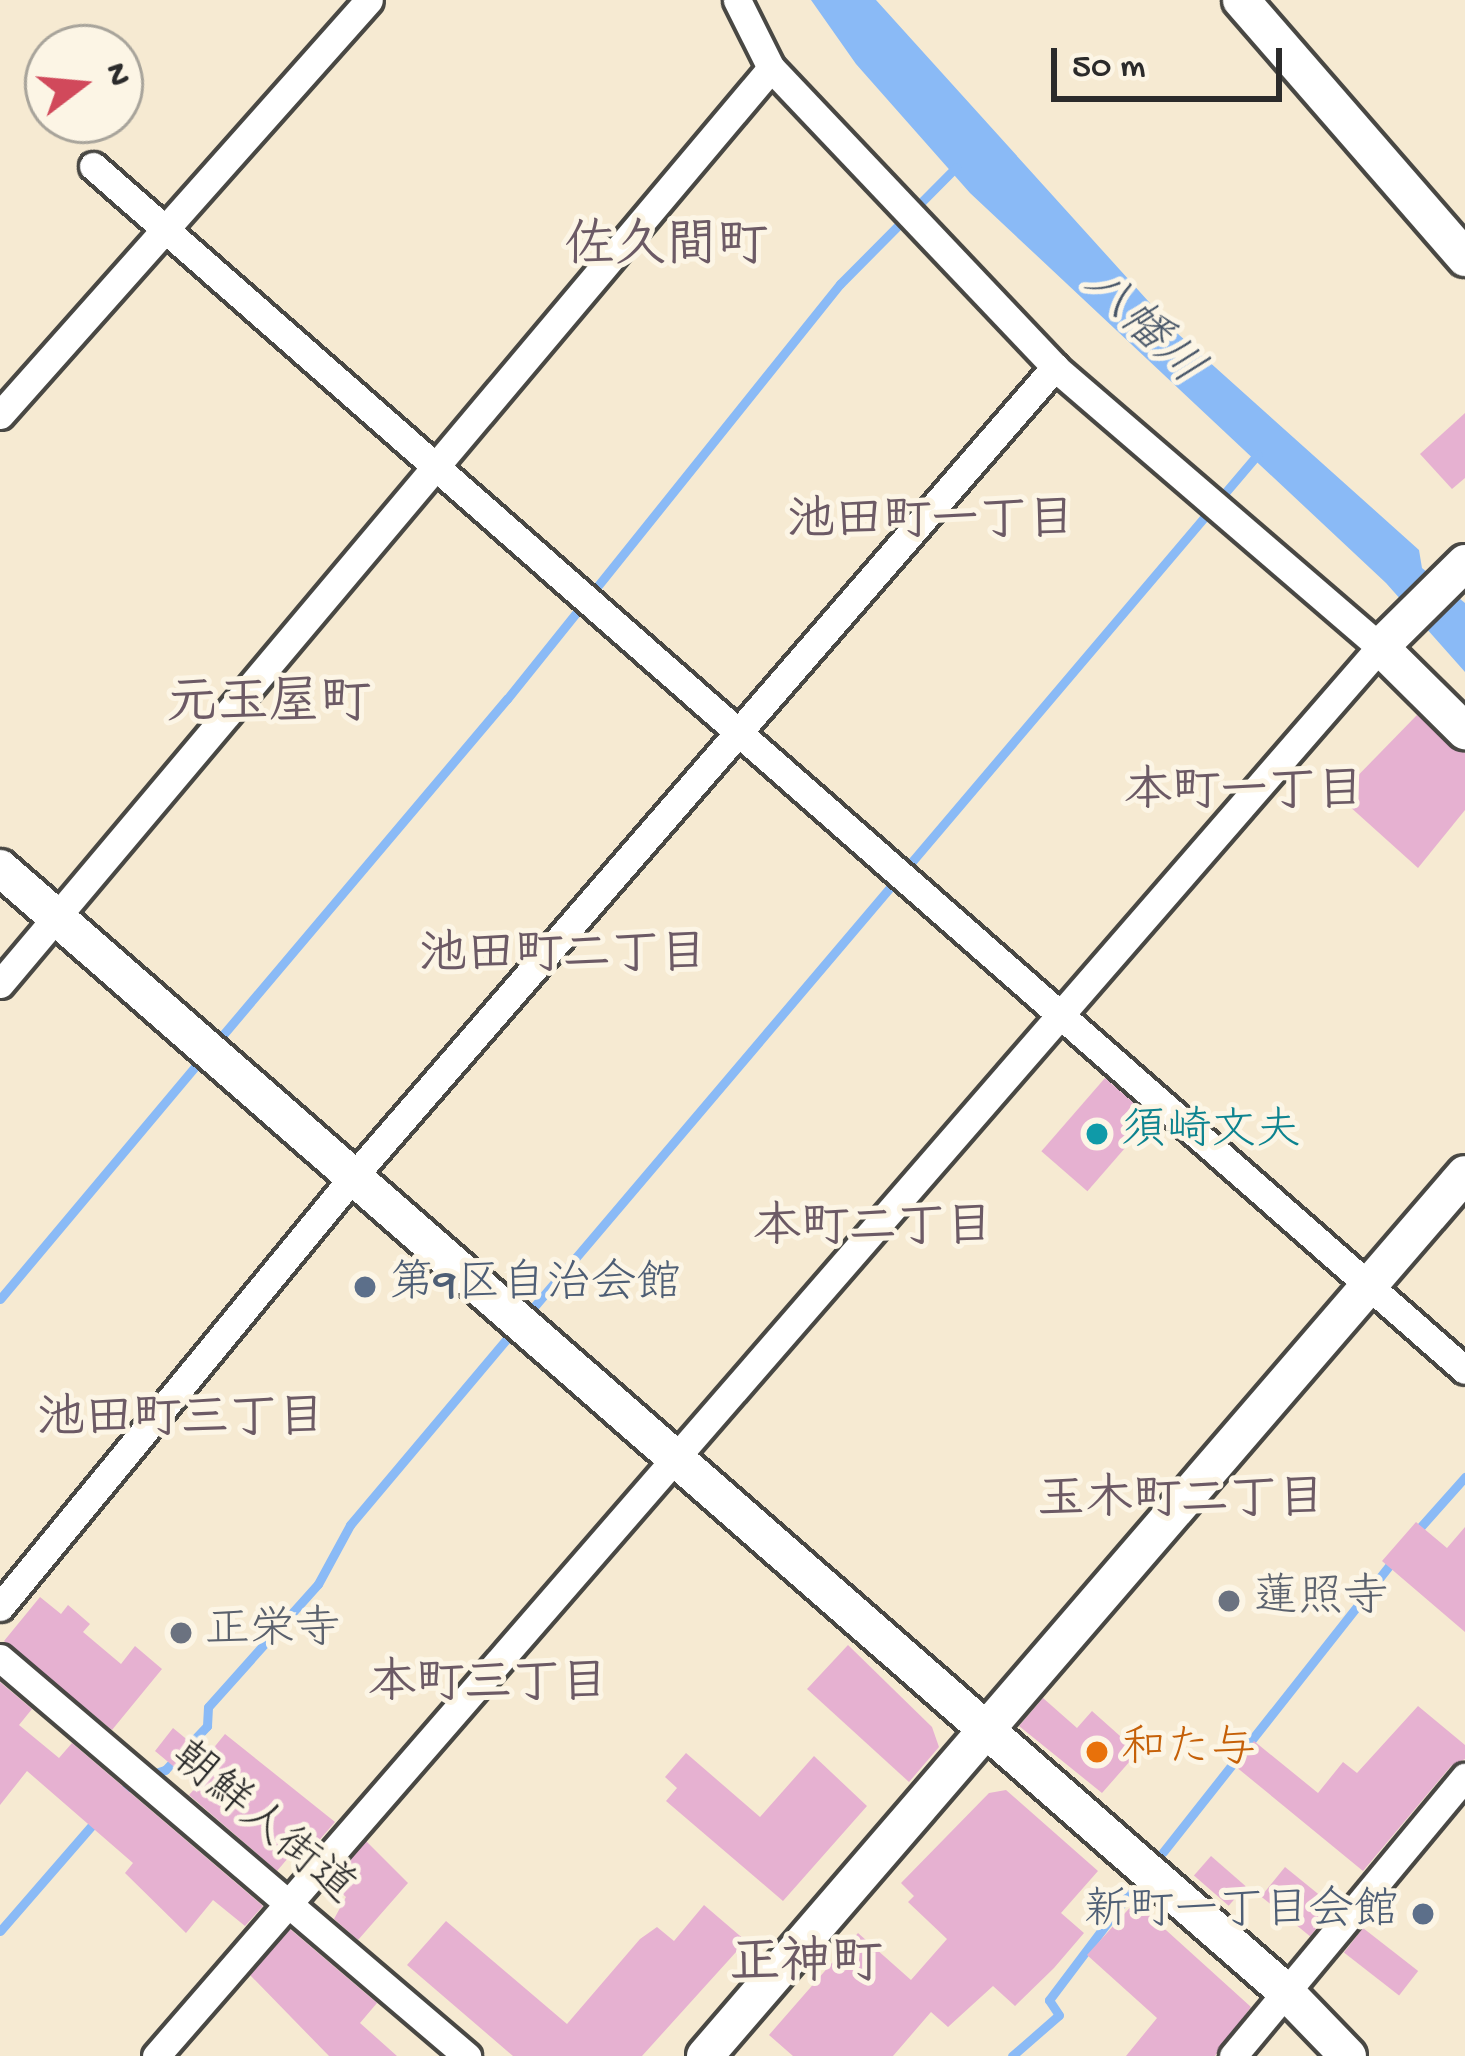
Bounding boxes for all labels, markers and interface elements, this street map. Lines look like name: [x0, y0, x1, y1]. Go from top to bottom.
north arrow: [24, 24, 144, 144]
scale bar: [1057, 24, 1288, 98]
text: 50 m: [1072, 47, 1145, 90]
text: N: [94, 59, 137, 90]
district label: 佐久間町: [564, 219, 768, 281]
water label: 八幡川: [1069, 258, 1213, 400]
district label: 池田町一丁目: [787, 496, 1075, 554]
district label: 元玉屋町: [167, 676, 371, 738]
district label: 本町一丁目: [1124, 767, 1364, 825]
district label: 池田町二丁目: [419, 930, 707, 988]
place label: 須崎文夫: [1121, 1107, 1301, 1161]
marker: 須崎文夫: [1084, 1121, 1110, 1147]
district label: 本町二丁目: [753, 1203, 993, 1261]
place label: 第9区自治会館: [389, 1260, 682, 1314]
marker: 第9区自治会館: [352, 1274, 378, 1300]
district label: 池田町三丁目: [37, 1394, 325, 1452]
district label: 玉木町二丁目: [1037, 1475, 1325, 1533]
place label: 蓮照寺: [1253, 1574, 1388, 1628]
marker: 蓮照寺: [1216, 1588, 1242, 1614]
place label: 正栄寺: [205, 1606, 340, 1660]
marker: 正栄寺: [168, 1620, 194, 1646]
district label: 本町三丁目: [368, 1659, 608, 1717]
place label: 和た与: [1121, 1725, 1256, 1779]
street label: 朝鮮人街道: [157, 1732, 365, 1918]
marker: 和た与: [1084, 1739, 1110, 1765]
place label: 新町一丁目会館: [1084, 1887, 1399, 1941]
marker: 新町一丁目会館: [1410, 1901, 1436, 1927]
district label: 正神町: [730, 1936, 882, 1998]

